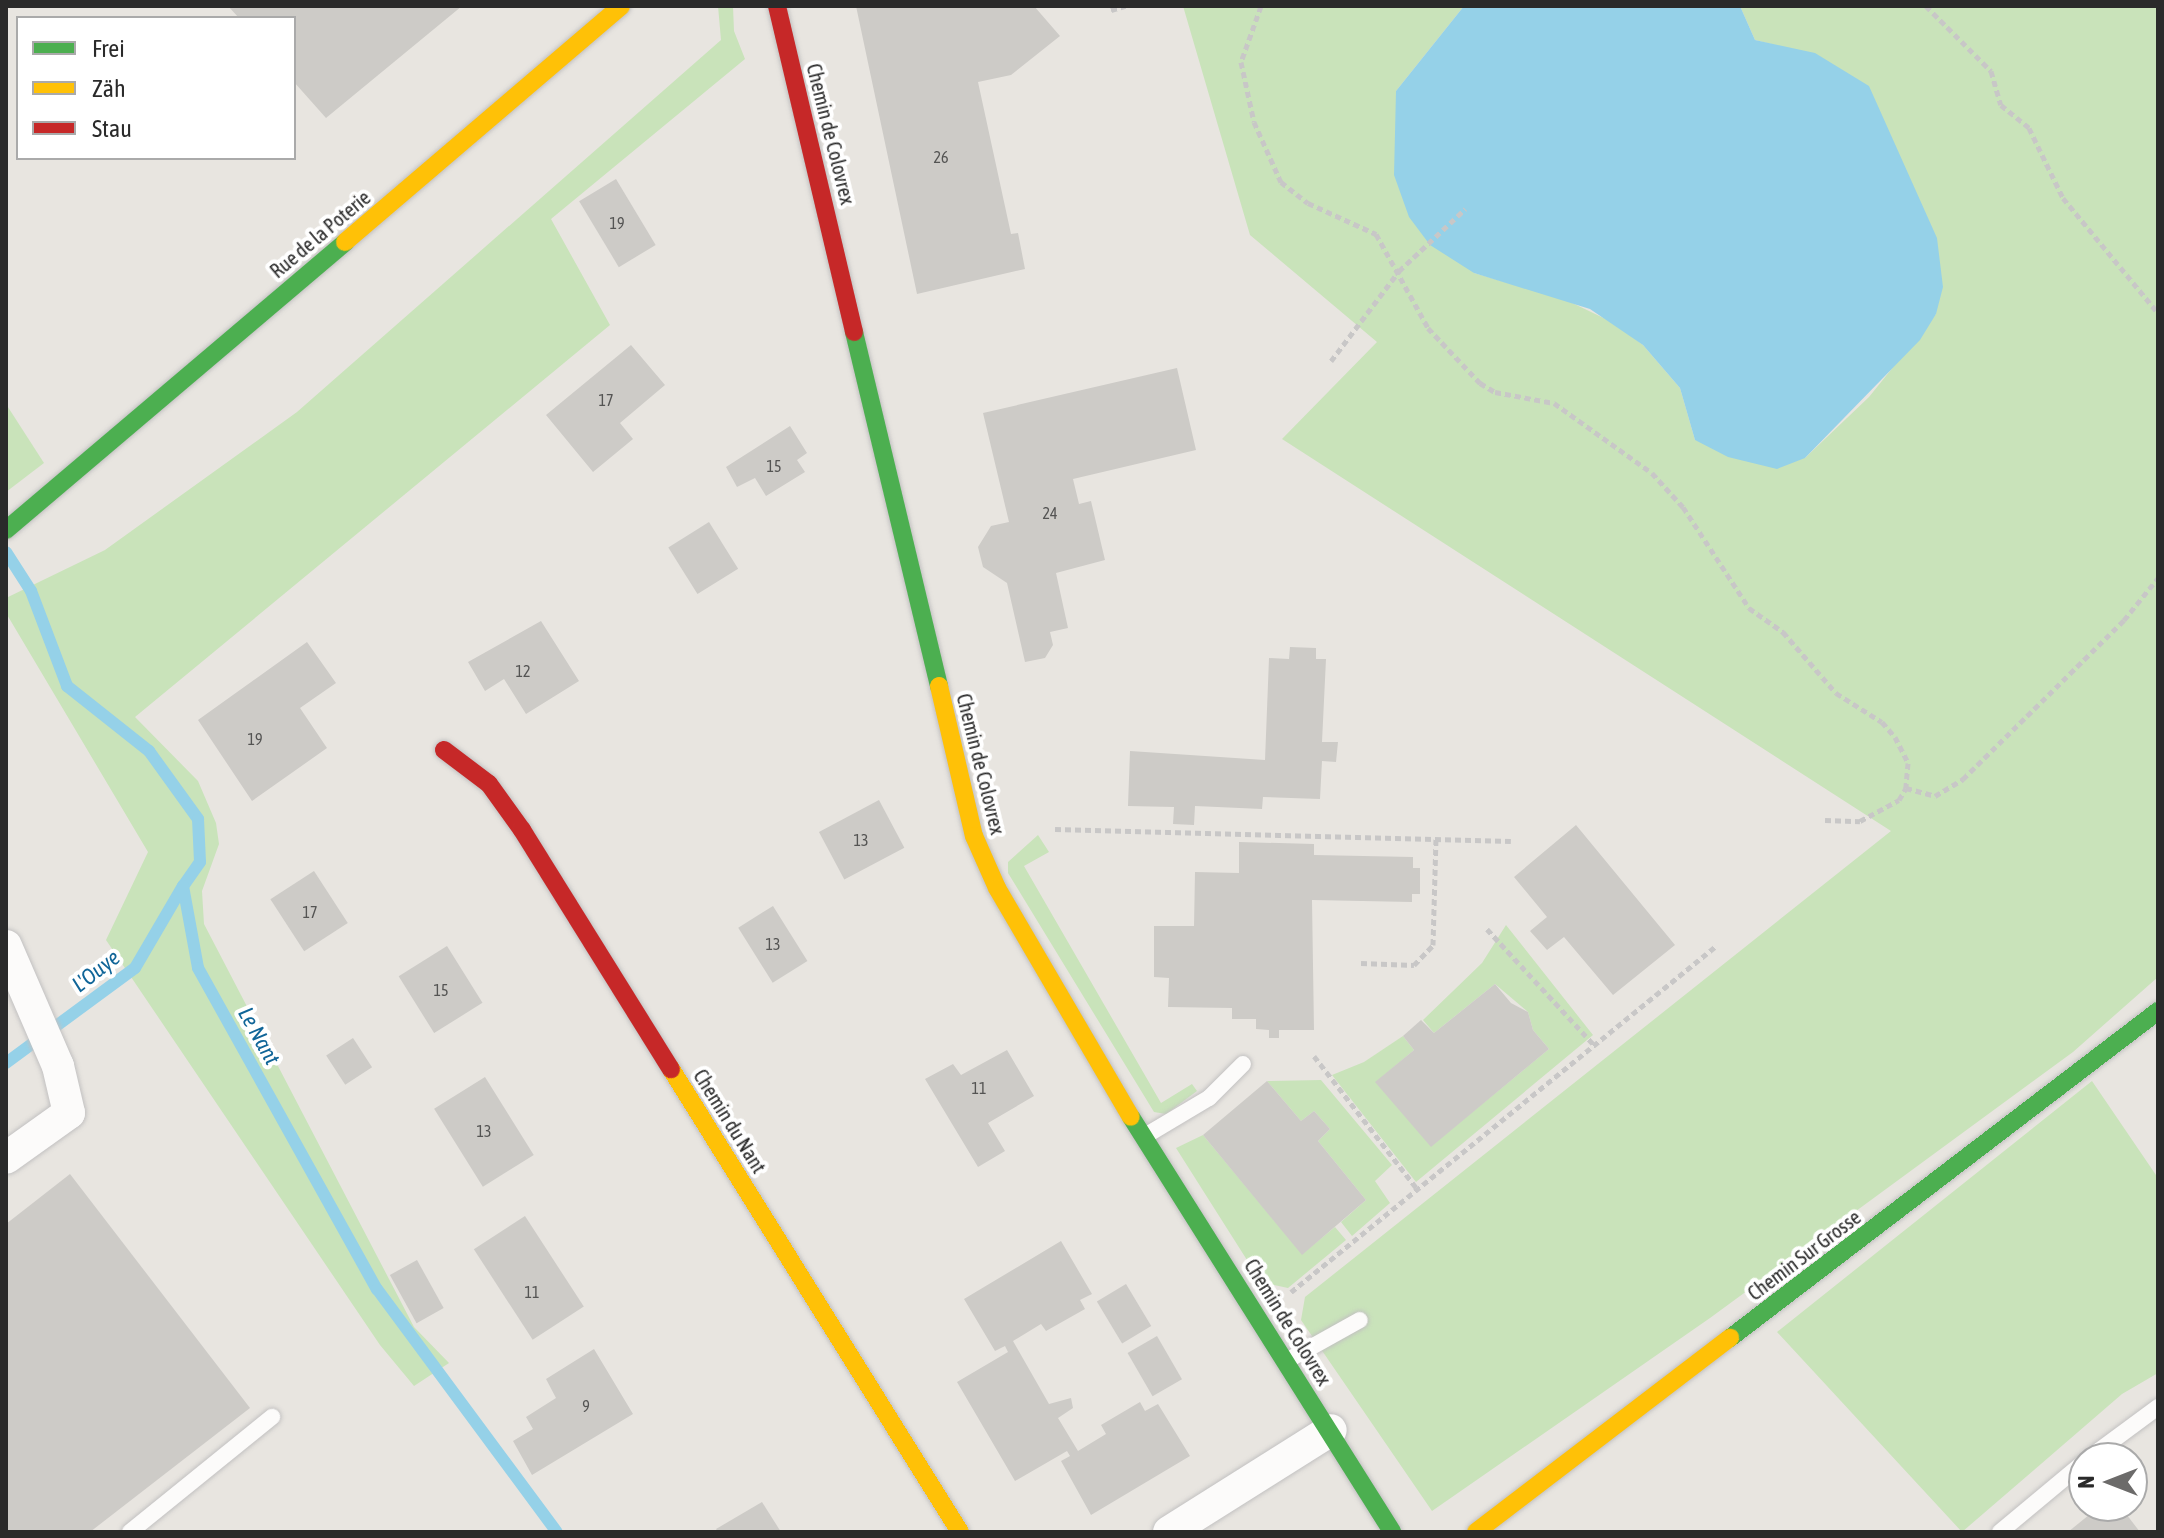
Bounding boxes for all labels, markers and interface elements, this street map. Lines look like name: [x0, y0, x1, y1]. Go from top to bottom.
legend: [16, 16, 296, 160]
text: Frei: [92, 35, 125, 62]
street label: Chemin de Colovrex: [802, 61, 860, 207]
text: Zäh: [92, 75, 126, 102]
text: Stau: [92, 115, 132, 142]
house number: 26: [933, 147, 949, 167]
street label: Rue de la Poterie: [265, 185, 375, 283]
house number: 19: [609, 213, 625, 233]
house number: 17: [598, 390, 614, 410]
house number: 15: [766, 456, 782, 476]
house number: 24: [1042, 503, 1058, 523]
house number: 12: [515, 661, 531, 681]
street label: Chemin de Colovrex: [952, 691, 1010, 837]
house number: 19: [247, 729, 263, 749]
house number: 13: [853, 830, 869, 850]
house number: 17: [302, 902, 318, 922]
house number: 13: [765, 934, 781, 954]
water label: L'Ouye: [67, 944, 125, 998]
house number: 15: [433, 980, 449, 1000]
water label: Le Nant: [232, 1003, 286, 1069]
street label: Chemin du Nant: [689, 1065, 771, 1177]
house number: 11: [971, 1078, 987, 1098]
house number: 13: [476, 1121, 492, 1141]
street label: Chemin Sur Grosse: [1743, 1205, 1865, 1305]
street label: Chemin de Colovrex: [1240, 1254, 1336, 1390]
house number: 11: [524, 1282, 540, 1302]
house number: 9: [582, 1396, 590, 1416]
north arrow: [2068, 1442, 2148, 1522]
text: N: [2073, 1476, 2099, 1489]

